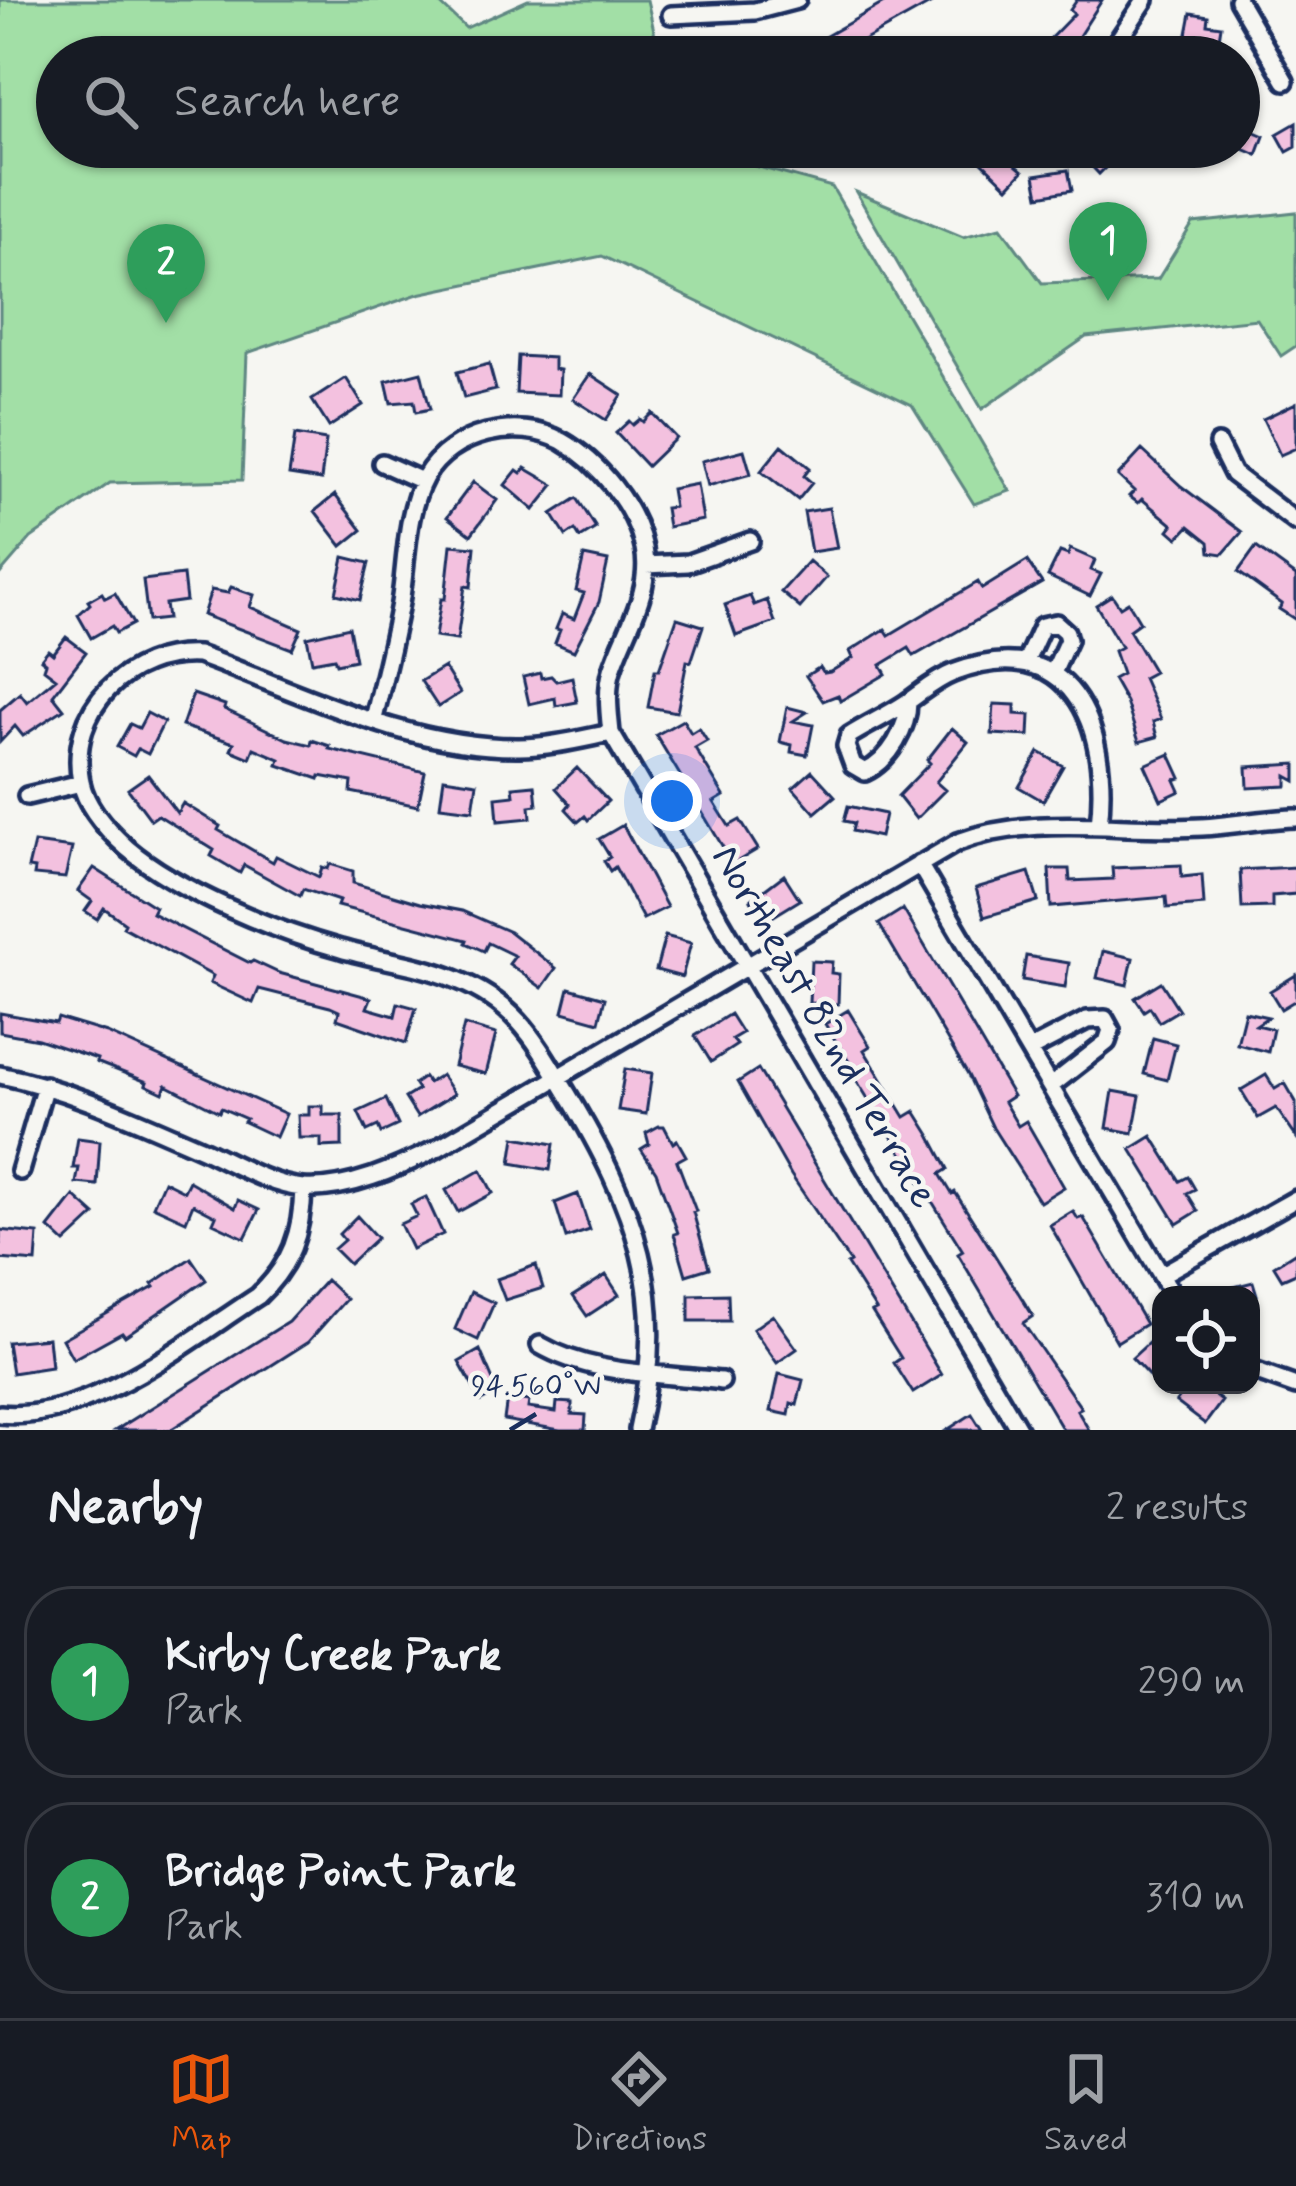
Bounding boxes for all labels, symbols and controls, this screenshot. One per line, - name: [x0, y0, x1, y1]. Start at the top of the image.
- search box: [36, 36, 1260, 168]
- icon: search: [78, 69, 144, 135]
- text: Search here: [174, 73, 401, 132]
- pin: 1: [1069, 202, 1147, 301]
- pin: 2: [127, 224, 205, 323]
- your location: [642, 771, 702, 831]
- street label: Northeast 82nd Terrace: [697, 835, 951, 1219]
- map controls: [1152, 1286, 1260, 1394]
- button: locate: [1152, 1286, 1260, 1394]
- text: 94.560°W: [471, 1367, 601, 1406]
- text: Nearby: [48, 1475, 203, 1541]
- text: 2 results: [1106, 1483, 1248, 1534]
- text: Kirby Creek Park: [165, 1627, 501, 1686]
- text: 1: [81, 1657, 99, 1708]
- text: 290 m: [1138, 1657, 1245, 1708]
- text: Park: [165, 1686, 243, 1737]
- text: Bridge Point Park: [165, 1843, 516, 1902]
- text: 2: [80, 1873, 100, 1924]
- text: 310 m: [1146, 1873, 1245, 1924]
- text: Park: [165, 1902, 243, 1953]
- tab: Map: [168, 2046, 234, 2162]
- tab: Directions: [571, 2046, 707, 2162]
- tab: Saved: [1044, 2046, 1128, 2162]

